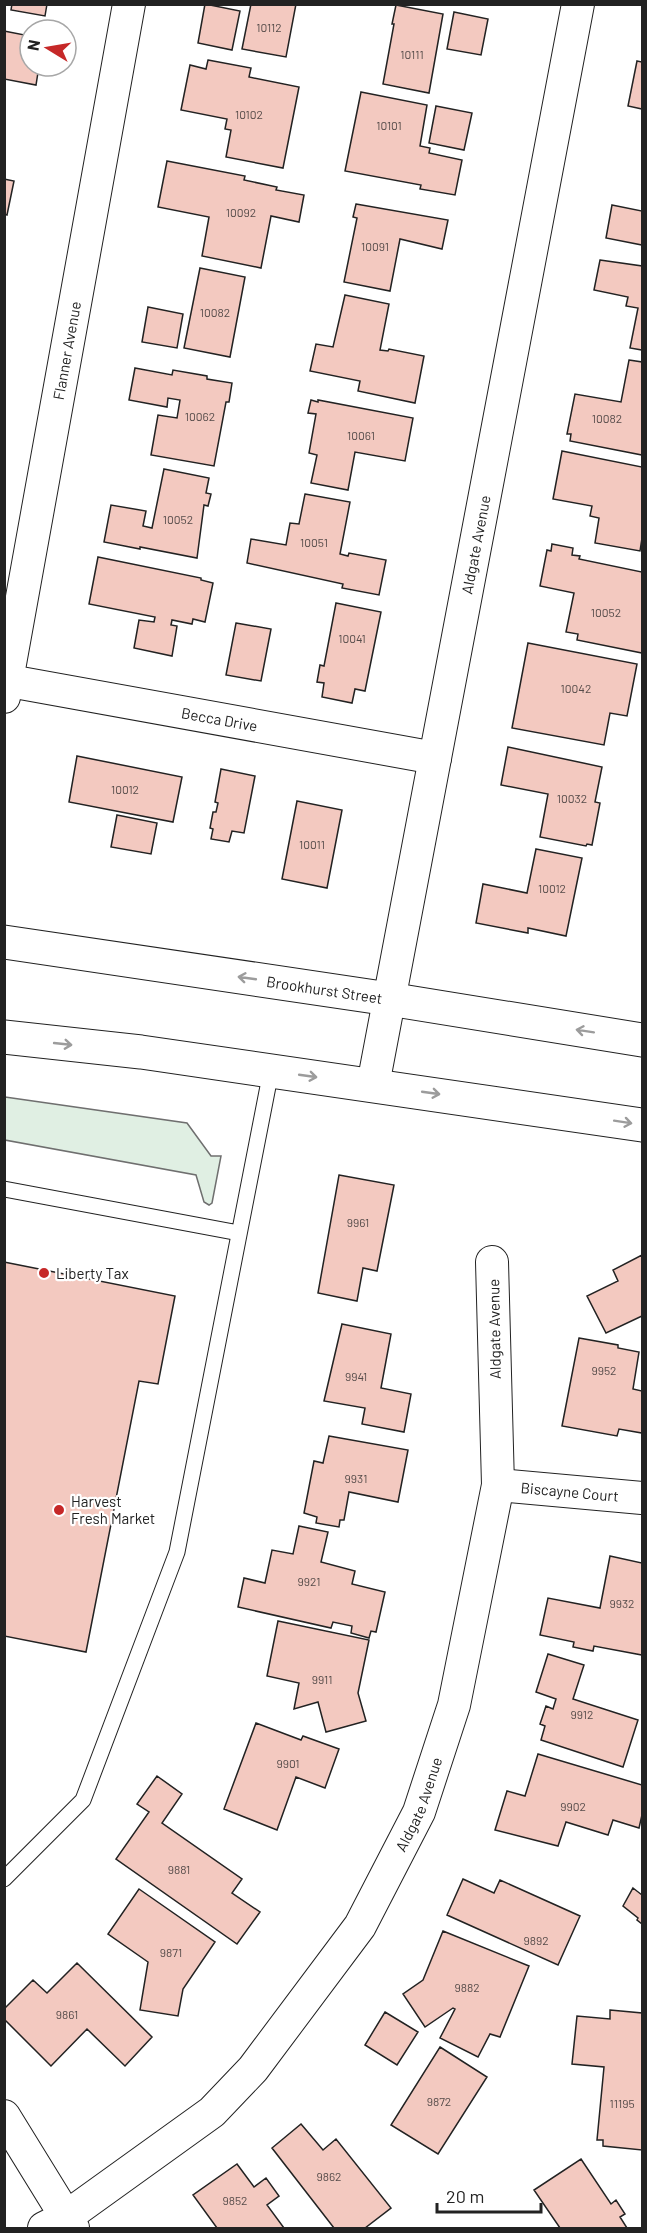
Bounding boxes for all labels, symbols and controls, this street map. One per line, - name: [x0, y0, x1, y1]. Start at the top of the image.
- north arrow: [18, 18, 78, 78]
- house number: 10112: [256, 20, 282, 34]
- text: N: [22, 38, 43, 52]
- house number: 10111: [400, 47, 424, 61]
- house number: 10102: [235, 107, 263, 121]
- house number: 10101: [376, 118, 402, 132]
- house number: 10092: [226, 205, 256, 219]
- house number: 10091: [361, 239, 389, 253]
- street label: Flanner Avenue: [49, 300, 84, 401]
- house number: 10082: [200, 305, 230, 319]
- house number: 10062: [185, 409, 215, 423]
- house number: 10082: [592, 411, 622, 425]
- house number: 10061: [347, 428, 375, 442]
- street label: Aldgate Avenue: [457, 494, 494, 596]
- house number: 10052: [163, 512, 193, 526]
- house number: 10051: [300, 535, 328, 549]
- house number: 10052: [591, 605, 621, 619]
- house number: 10041: [338, 631, 366, 645]
- house number: 10042: [561, 681, 591, 695]
- street label: Becca Drive: [180, 703, 259, 735]
- house number: 10012: [111, 782, 139, 796]
- house number: 10032: [557, 791, 587, 805]
- house number: 10011: [299, 837, 325, 851]
- house number: 10012: [538, 881, 566, 895]
- street label: Brookhurst Street: [265, 972, 384, 1007]
- one-way arrow: [237, 973, 257, 984]
- one-way arrow: [575, 1025, 595, 1036]
- one-way arrow: [52, 1038, 72, 1049]
- one-way arrow: [298, 1070, 318, 1081]
- one-way arrow: [420, 1088, 440, 1099]
- one-way arrow: [613, 1117, 633, 1128]
- house number: 9961: [347, 1215, 369, 1229]
- place label: Liberty Tax: [56, 1264, 129, 1282]
- marker: Liberty Tax: [37, 1266, 51, 1280]
- street label: Aldgate Avenue: [484, 1279, 504, 1379]
- house number: 9952: [591, 1363, 617, 1377]
- house number: 9941: [345, 1369, 367, 1383]
- house number: 9931: [345, 1471, 367, 1485]
- street label: Biscayne Court: [520, 1478, 619, 1505]
- place label: Harvest Fresh Market: [71, 1492, 155, 1527]
- marker: Harvest Fresh Market: [52, 1503, 66, 1517]
- house number: 9921: [298, 1574, 320, 1588]
- house number: 9932: [609, 1596, 635, 1610]
- house number: 9911: [312, 1672, 332, 1686]
- house number: 9912: [571, 1707, 593, 1721]
- street label: Aldgate Avenue: [391, 1755, 445, 1854]
- house number: 9901: [276, 1756, 300, 1770]
- house number: 9902: [560, 1799, 586, 1813]
- house number: 9881: [168, 1862, 190, 1876]
- house number: 9892: [523, 1933, 549, 1947]
- house number: 9871: [160, 1945, 182, 1959]
- house number: 9882: [454, 1980, 480, 1994]
- house number: 9861: [56, 2007, 78, 2021]
- house number: 9872: [427, 2094, 451, 2108]
- house number: 11195: [609, 2096, 635, 2110]
- house number: 9862: [316, 2169, 342, 2183]
- scale bar: [437, 2176, 540, 2214]
- text: 20 m: [446, 2185, 484, 2207]
- house number: 9852: [222, 2193, 248, 2207]

